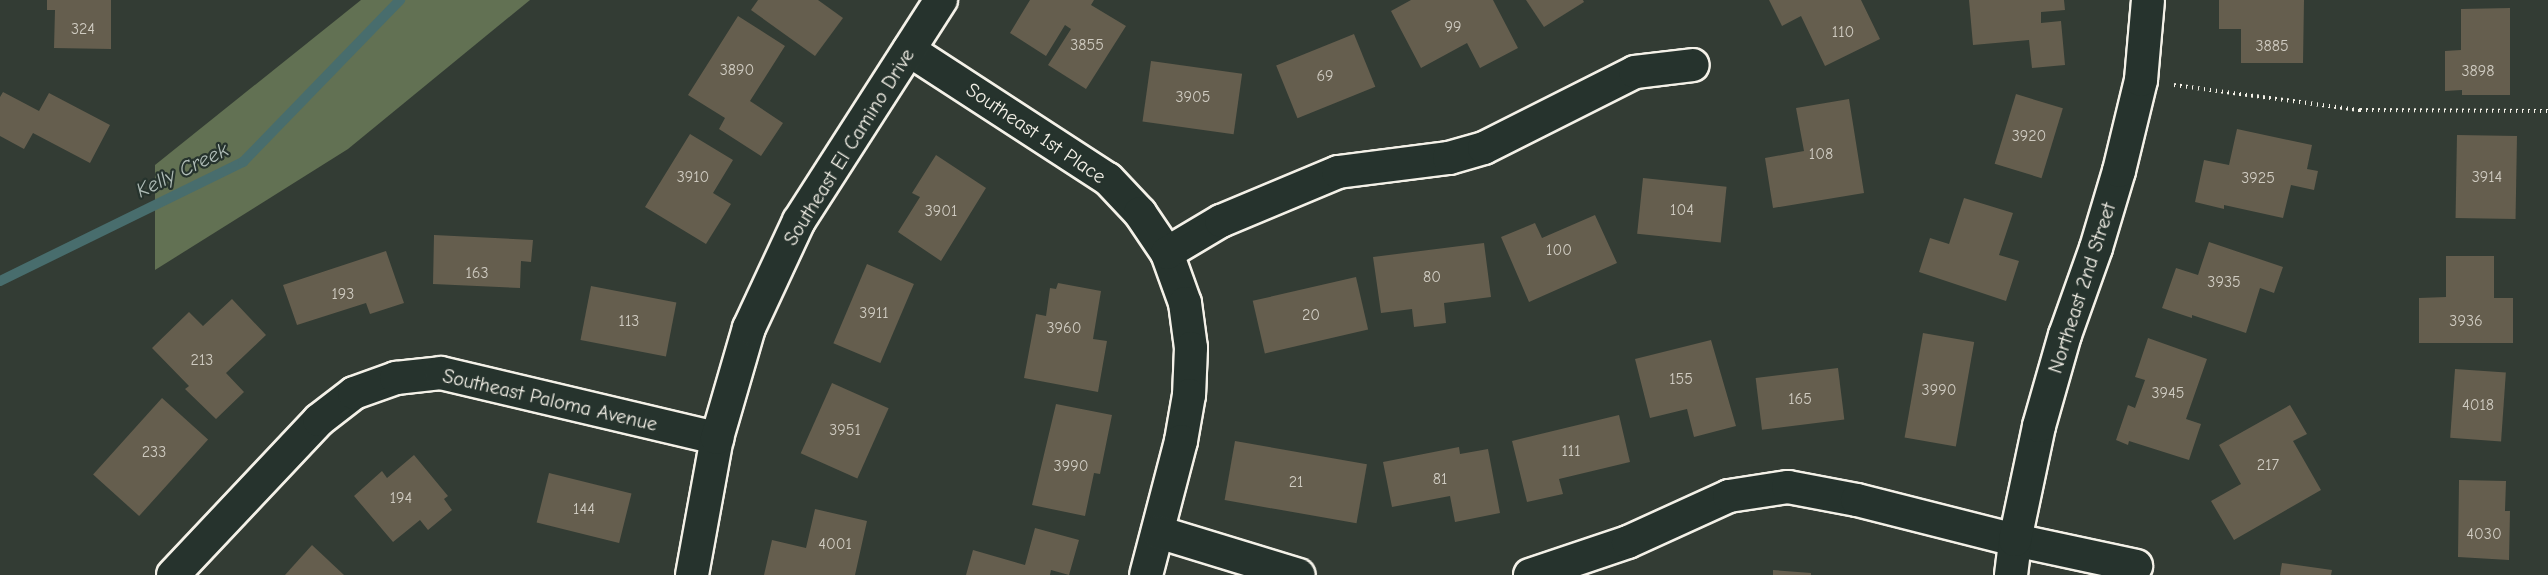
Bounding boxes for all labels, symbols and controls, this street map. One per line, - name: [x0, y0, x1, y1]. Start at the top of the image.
- house number: 99: [1445, 17, 1461, 37]
- house number: 324: [71, 19, 95, 39]
- house number: 110: [1832, 22, 1854, 42]
- house number: 3855: [1070, 35, 1104, 55]
- house number: 3885: [2255, 36, 2289, 56]
- street label: Southeast El Camino Drive: [779, 44, 919, 250]
- house number: 3890: [720, 60, 754, 80]
- house number: 3898: [2461, 61, 2495, 81]
- house number: 69: [1316, 66, 1334, 86]
- street label: Southeast 1st Place: [961, 77, 1111, 189]
- house number: 3905: [1175, 87, 1211, 107]
- house number: 3920: [2012, 126, 2046, 146]
- water label: Kelly Creek: [132, 137, 232, 203]
- house number: 108: [1809, 144, 1833, 164]
- house number: 3910: [677, 167, 709, 187]
- house number: 3914: [2472, 167, 2502, 187]
- house number: 3925: [2241, 168, 2275, 188]
- house number: 104: [1670, 200, 1694, 220]
- street label: Northeast 2nd Street: [2043, 200, 2121, 376]
- house number: 3901: [925, 201, 957, 221]
- house number: 100: [1546, 240, 1572, 260]
- house number: 163: [465, 263, 489, 283]
- house number: 80: [1423, 267, 1441, 287]
- house number: 3935: [2207, 272, 2241, 292]
- house number: 193: [332, 284, 354, 304]
- house number: 3911: [859, 303, 889, 323]
- house number: 20: [1302, 305, 1320, 325]
- house number: 113: [619, 311, 639, 331]
- house number: 3936: [2449, 311, 2483, 331]
- house number: 3960: [1046, 318, 1082, 338]
- house number: 213: [191, 350, 213, 370]
- street label: Southeast Paloma Avenue: [440, 364, 660, 436]
- house number: 155: [1669, 369, 1693, 389]
- house number: 3990: [1922, 380, 1956, 400]
- house number: 3945: [2151, 383, 2185, 403]
- house number: 165: [1788, 389, 1812, 409]
- house number: 4018: [2462, 395, 2494, 415]
- house number: 3951: [829, 420, 861, 440]
- house number: 111: [1561, 441, 1581, 461]
- house number: 233: [142, 442, 166, 462]
- house number: 217: [2257, 455, 2279, 475]
- house number: 3990: [1054, 456, 1088, 476]
- house number: 81: [1433, 469, 1447, 489]
- house number: 21: [1289, 472, 1303, 492]
- house number: 194: [390, 488, 412, 508]
- house number: 144: [573, 499, 595, 519]
- house number: 4030: [2466, 524, 2502, 544]
- house number: 4001: [818, 534, 852, 554]

